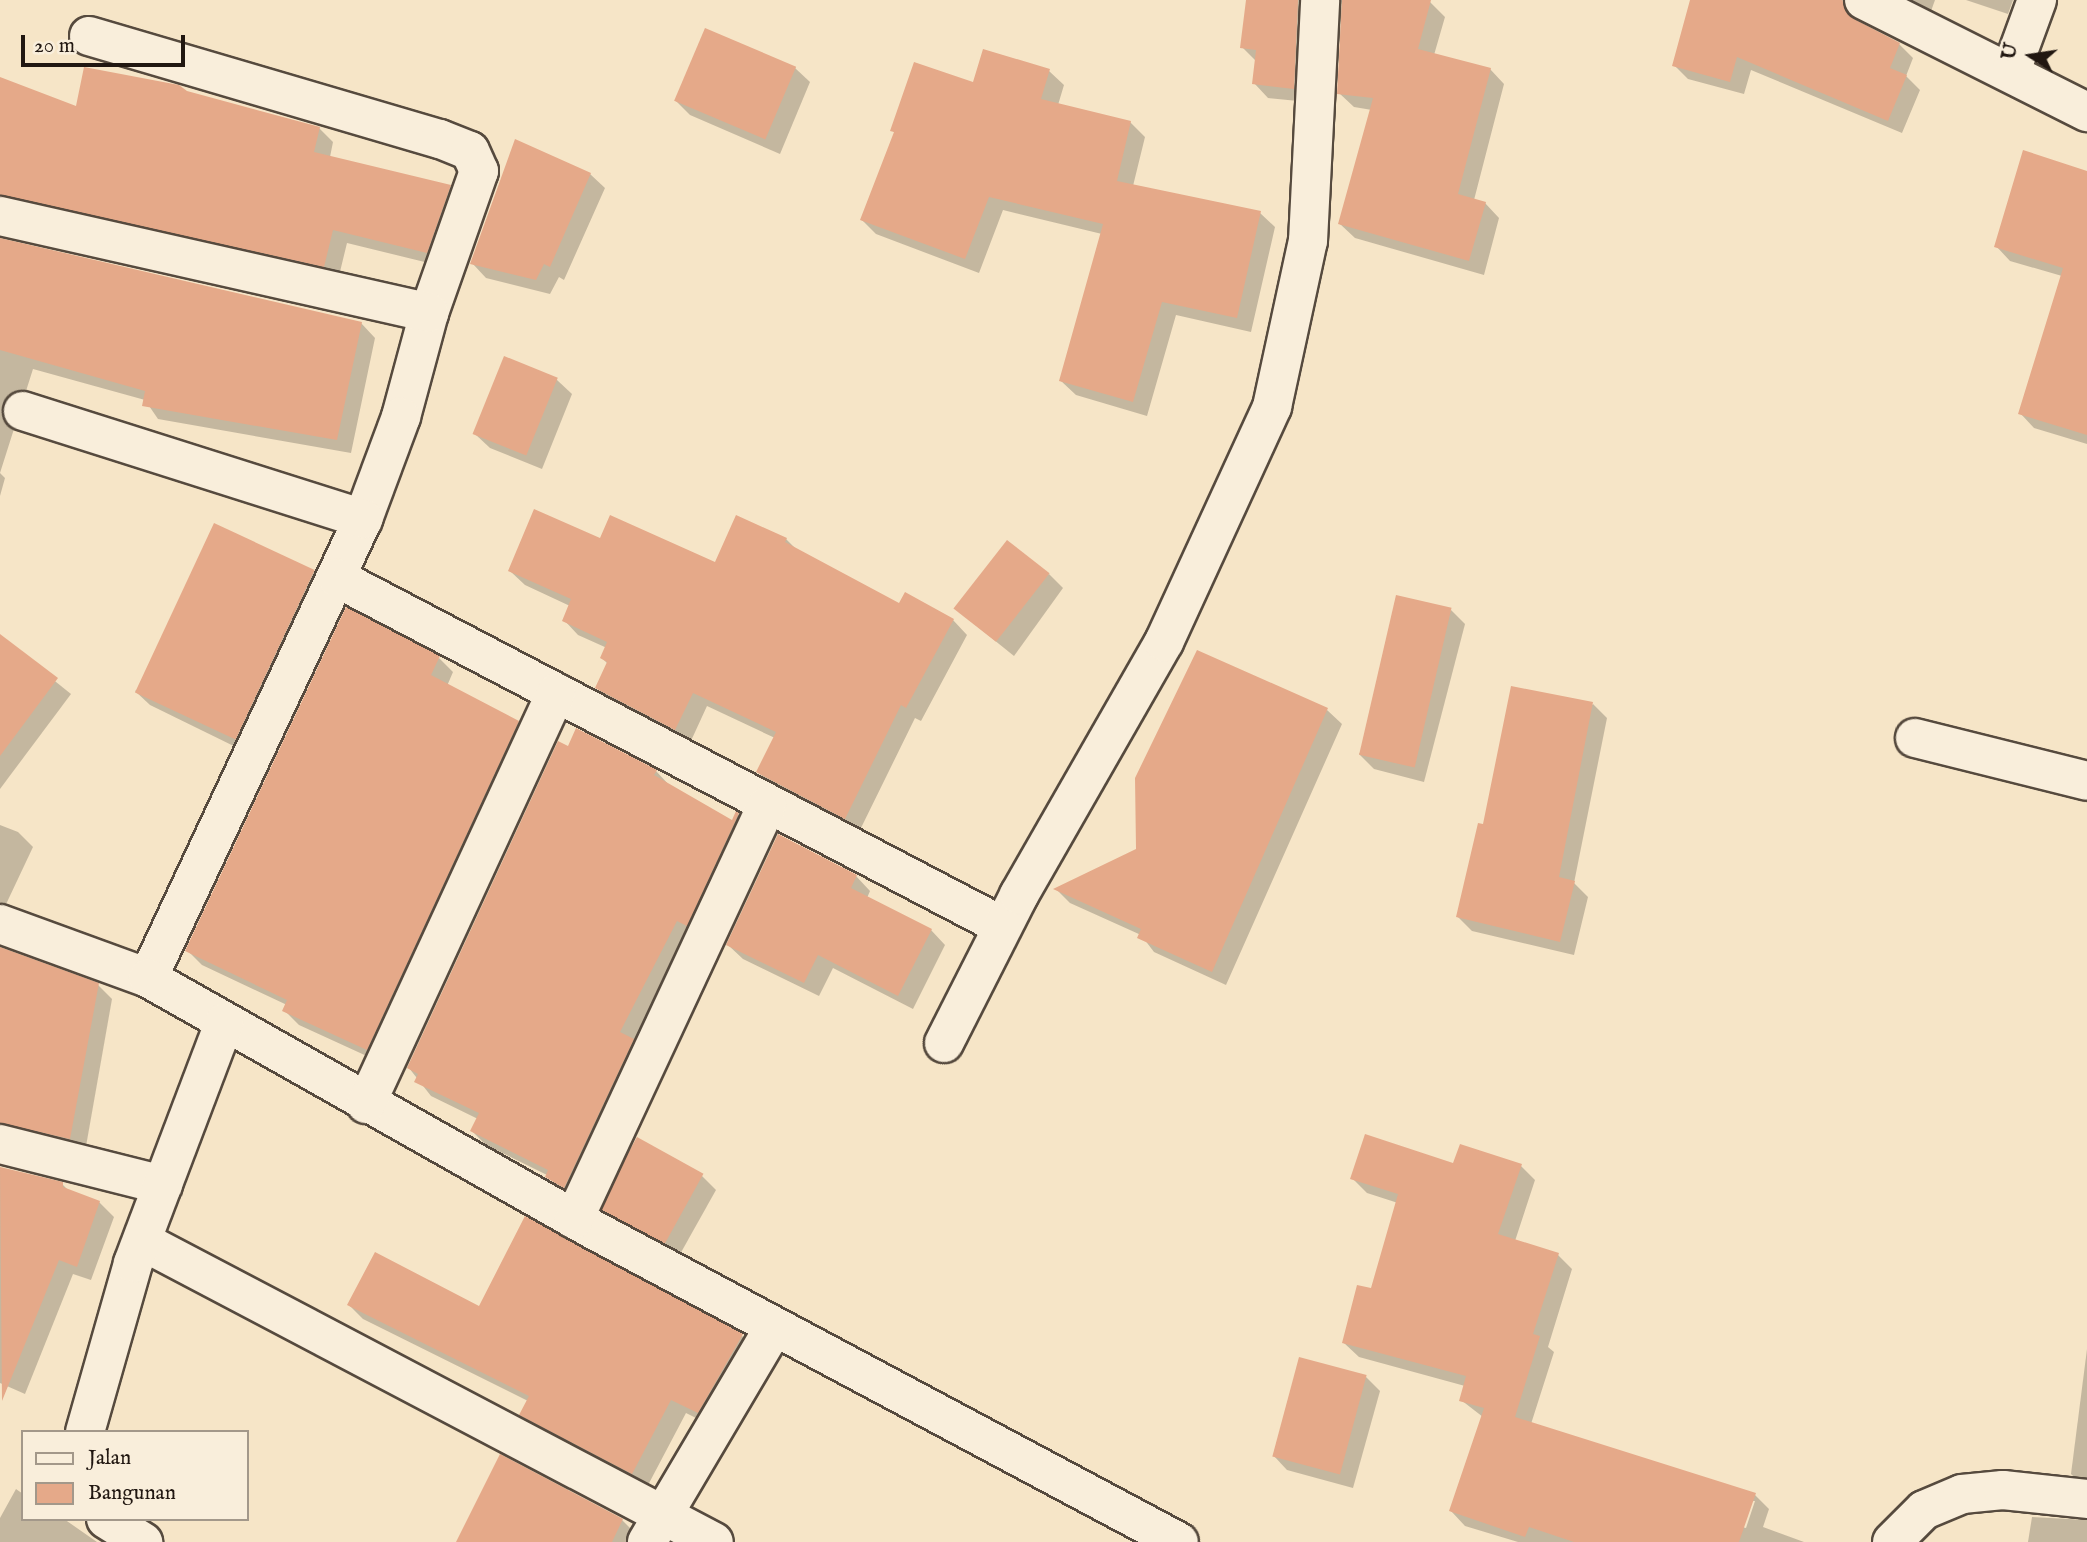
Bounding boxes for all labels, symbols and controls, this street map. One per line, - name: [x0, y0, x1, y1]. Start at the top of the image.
- scale bar: [24, 21, 189, 65]
- north arrow: [1996, 21, 2066, 91]
- text: 20 m: [34, 33, 75, 60]
- text: U: [1997, 41, 2024, 62]
- legend: [21, 1430, 248, 1521]
- text: Jalan: [88, 1445, 131, 1472]
- text: Bangunan: [88, 1480, 176, 1507]

